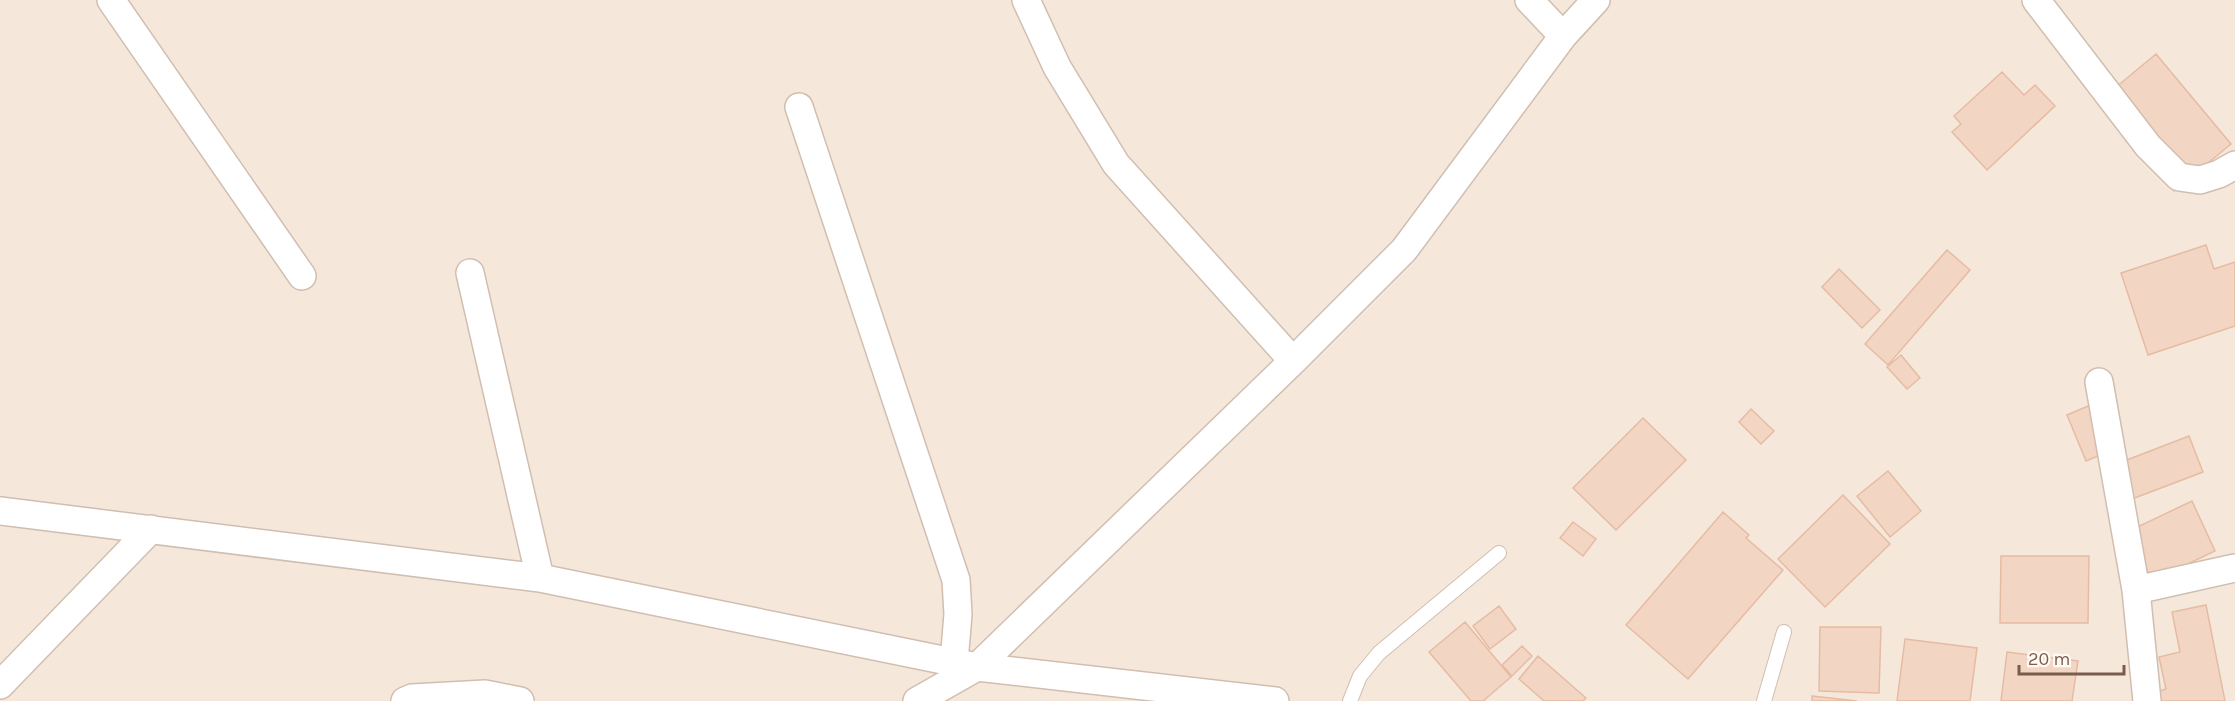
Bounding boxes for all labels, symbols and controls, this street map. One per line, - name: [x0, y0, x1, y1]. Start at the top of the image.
- scale bar: [2019, 638, 2124, 676]
- text: 20 m: [2028, 648, 2070, 670]

